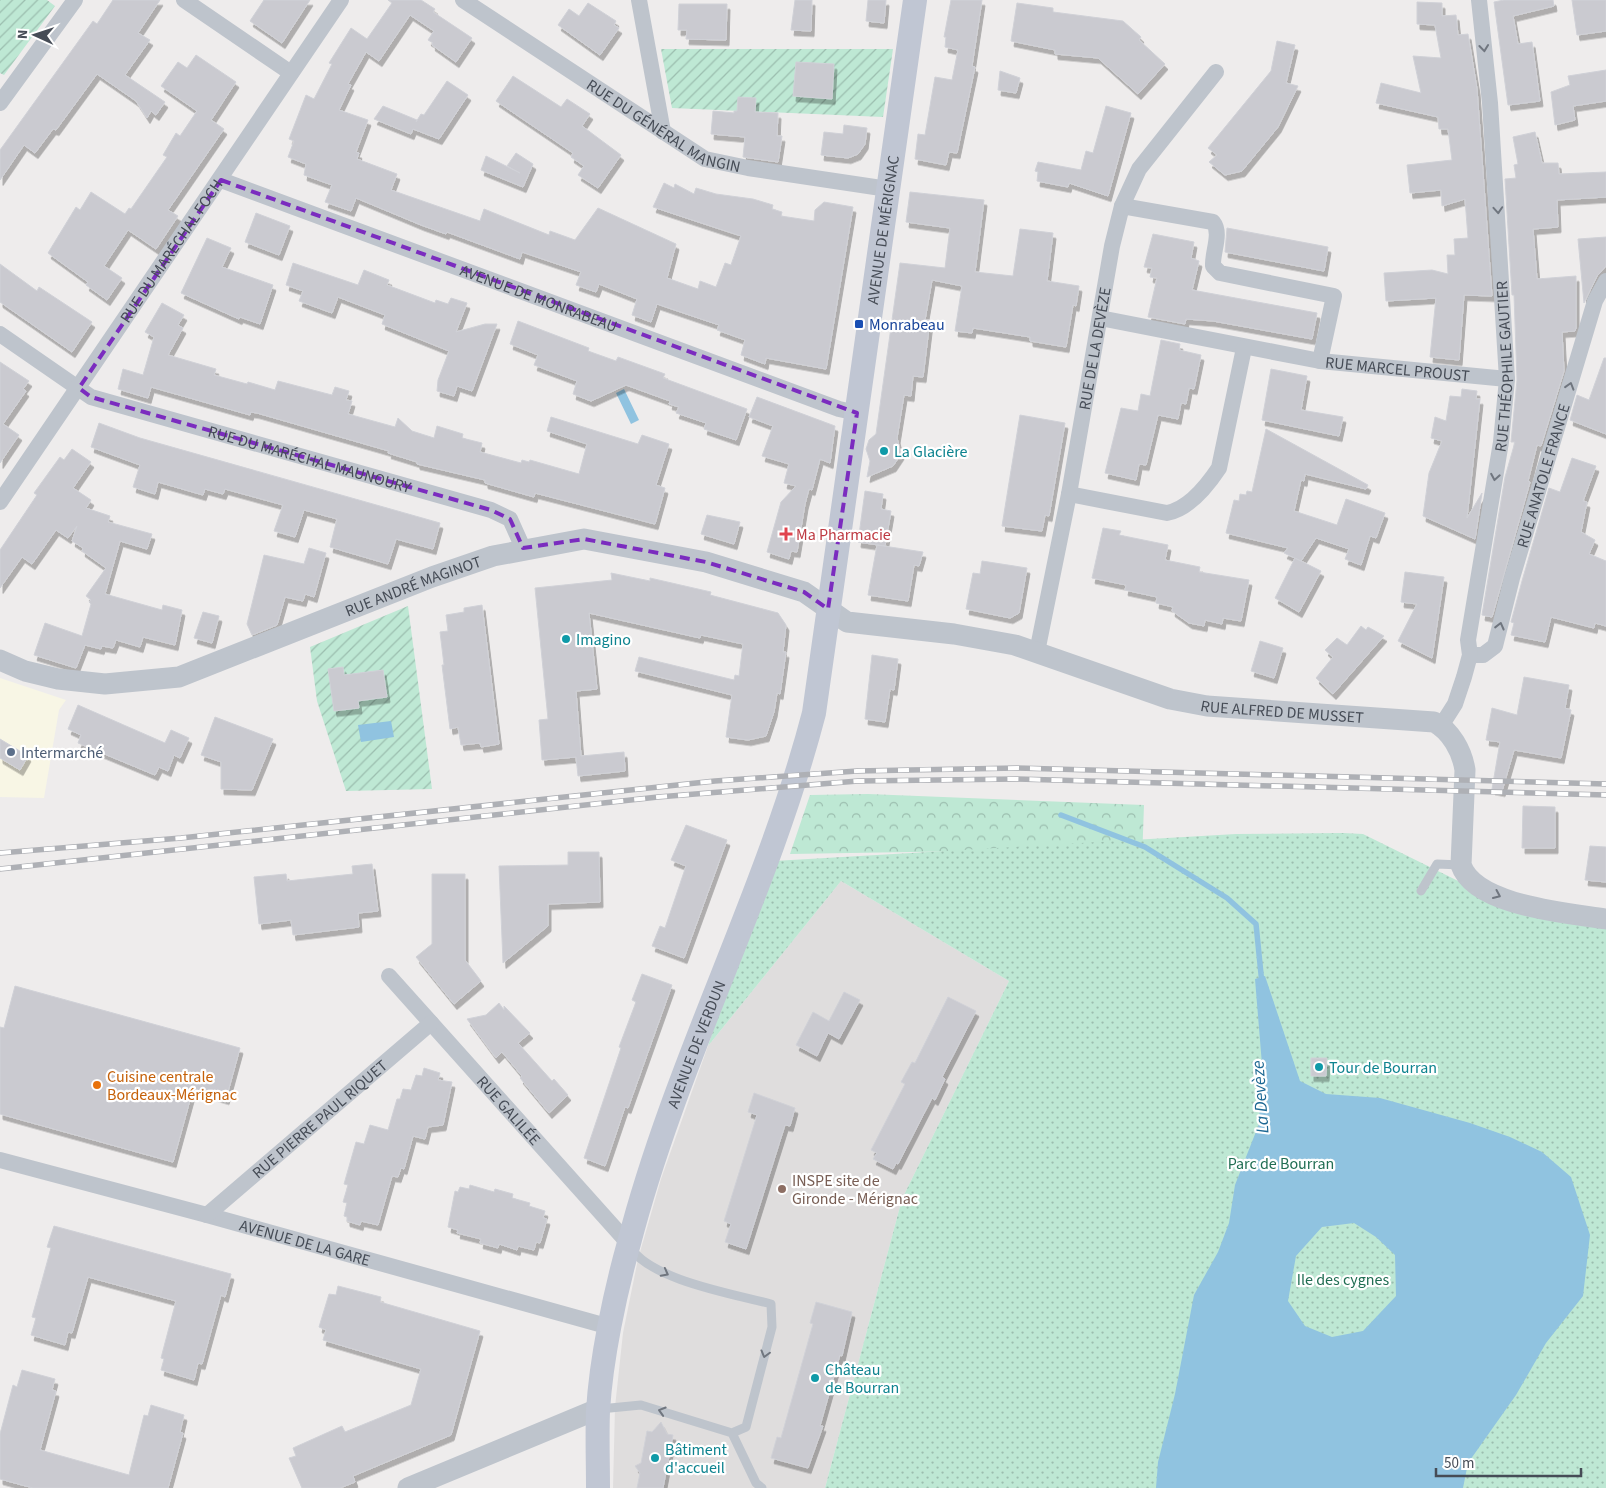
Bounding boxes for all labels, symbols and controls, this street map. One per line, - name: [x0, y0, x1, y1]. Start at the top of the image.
- north arrow: [10, 10, 60, 60]
- text: N: [13, 29, 33, 40]
- one-way arrow: [1478, 45, 1489, 53]
- street label: RUE DU GÉNÉRAL MANGIN: [582, 74, 742, 178]
- street label: AVENUE DE MÉRIGNAC: [862, 154, 905, 306]
- street label: RUE DU MARÉCHAL FOCH: [115, 175, 228, 327]
- one-way arrow: [1492, 207, 1503, 215]
- street label: AVENUE DE MONRABEAU: [457, 260, 620, 338]
- street label: RUE THÉOPHILE GAUTIER: [1490, 280, 1519, 454]
- street label: RUE DE LA DEVÈZE: [1074, 285, 1117, 412]
- place label: Monrabeau: [869, 314, 945, 336]
- marker: Monrabeau: [853, 318, 865, 330]
- street label: RUE MARCEL PROUST: [1324, 352, 1471, 387]
- one-way arrow: [1564, 383, 1574, 391]
- street label: RUE ANATOLE FRANCE: [1512, 401, 1576, 551]
- street label: RUE DU MARÉCHAL MAUNOURY: [205, 421, 414, 499]
- place label: La Glacière: [894, 441, 968, 463]
- marker: La Glacière: [878, 445, 890, 457]
- one-way arrow: [1490, 472, 1500, 481]
- place label: Ma Pharmacie: [796, 524, 891, 546]
- marker: Ma Pharmacie: [780, 528, 792, 540]
- street label: RUE ANDRÉ MAGINOT: [342, 551, 485, 622]
- one-way arrow: [1494, 622, 1505, 631]
- place label: Imagino: [576, 629, 631, 651]
- marker: Imagino: [560, 633, 572, 645]
- street label: RUE ALFRED DE MUSSET: [1199, 695, 1365, 729]
- place label: Intermarché: [21, 742, 103, 764]
- marker: Intermarché: [5, 746, 17, 758]
- one-way arrow: [1492, 888, 1501, 899]
- street label: AVENUE DE VERDUN: [662, 977, 731, 1111]
- street label: RUE PIERRE PAUL RIQUET: [248, 1055, 393, 1184]
- place label: Tour de Bourran: [1329, 1057, 1437, 1079]
- water label: La Devèze: [1245, 1059, 1276, 1134]
- marker: Tour de Bourran: [1313, 1061, 1325, 1073]
- place label: Cuisine centrale Bordeaux-Mérignac: [107, 1066, 237, 1106]
- street label: RUE GALILÉE: [471, 1071, 545, 1150]
- marker: Cuisine centrale Bordeaux-Mérignac: [91, 1079, 103, 1091]
- park label: Parc de Bourran: [1228, 1153, 1334, 1175]
- place label: INSPE site de Gironde - Mérignac: [792, 1170, 918, 1210]
- marker: INSPE site de Gironde - Mérignac: [776, 1183, 788, 1195]
- street label: AVENUE DE LA GARE: [237, 1215, 373, 1272]
- one-way arrow: [660, 1267, 669, 1277]
- park label: Ile des cygnes: [1297, 1269, 1390, 1291]
- one-way arrow: [760, 1350, 771, 1359]
- place label: Château de Bourran: [825, 1359, 899, 1399]
- marker: Château de Bourran: [809, 1372, 821, 1384]
- one-way arrow: [659, 1407, 667, 1417]
- place label: Bâtiment d'accueil: [665, 1439, 728, 1479]
- scale bar: [1436, 1446, 1581, 1478]
- marker: Bâtiment d'accueil: [649, 1452, 661, 1464]
- text: 50 m: [1444, 1453, 1474, 1474]

